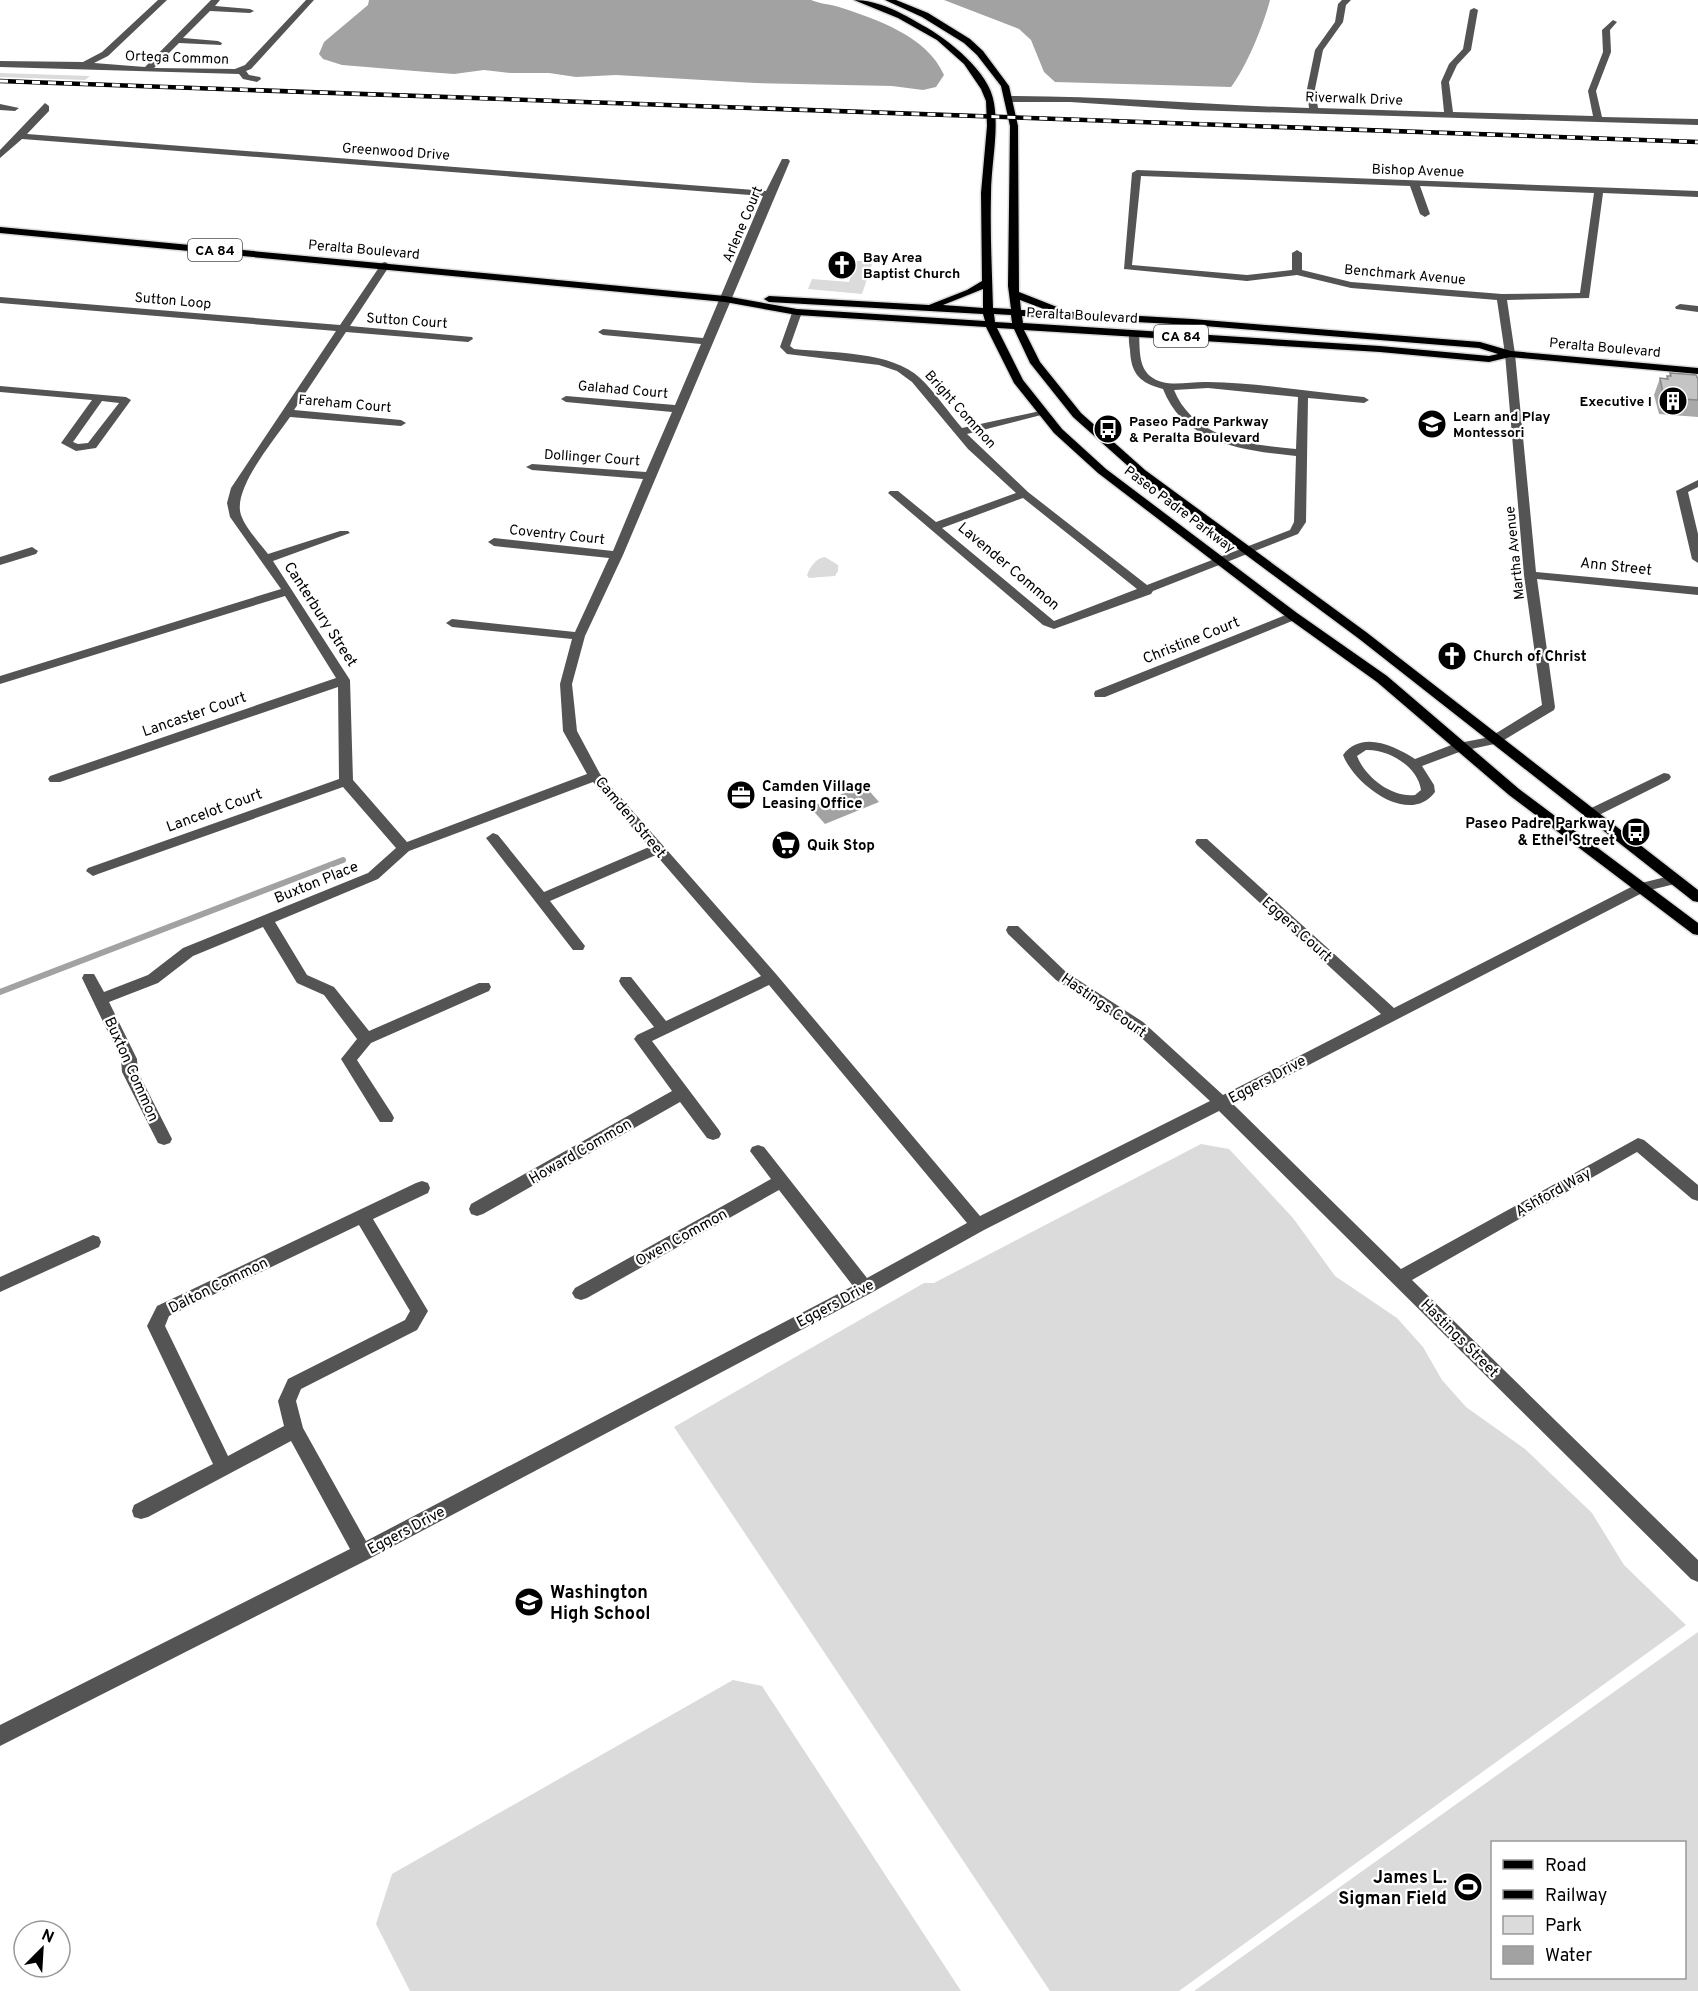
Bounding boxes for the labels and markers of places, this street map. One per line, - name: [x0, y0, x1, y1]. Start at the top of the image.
- church icon: Bay Area Baptist Church: [826, 249, 858, 281]
- place label: Bay Area Baptist Church: [863, 250, 960, 283]
- building icon: Executive I: [1657, 385, 1689, 417]
- place label: Executive I: [1579, 394, 1652, 411]
- school or university icon: Learn and Play Montessori: [1416, 408, 1448, 440]
- place label: Learn and Play Montessori: [1453, 409, 1550, 442]
- bus stop icon: Paseo Padre Parkway & Peralta Boulevard: [1092, 413, 1124, 445]
- place label: Paseo Padre Parkway & Peralta Boulevard: [1129, 414, 1269, 447]
- church icon: Church of Christ: [1436, 640, 1468, 672]
- place label: Church of Christ: [1473, 648, 1587, 667]
- place label: Camden Village Leasing Office: [762, 778, 871, 814]
- office icon: Camden Village Leasing Office: [725, 779, 757, 811]
- place label: Paseo Padre Parkway & Ethel Street: [1465, 815, 1615, 851]
- bus stop icon: Paseo Padre Parkway & Ethel Street: [1620, 816, 1652, 848]
- supermarket icon: Quik Stop: [770, 829, 802, 861]
- place label: Quik Stop: [807, 837, 875, 856]
- place label: Washington High School: [550, 1582, 651, 1626]
- school or university icon: Washington High School: [513, 1586, 545, 1618]
- place label: James L. Sigman Field: [1338, 1867, 1447, 1911]
- sports icon: James L. Sigman Field: [1452, 1871, 1484, 1903]

